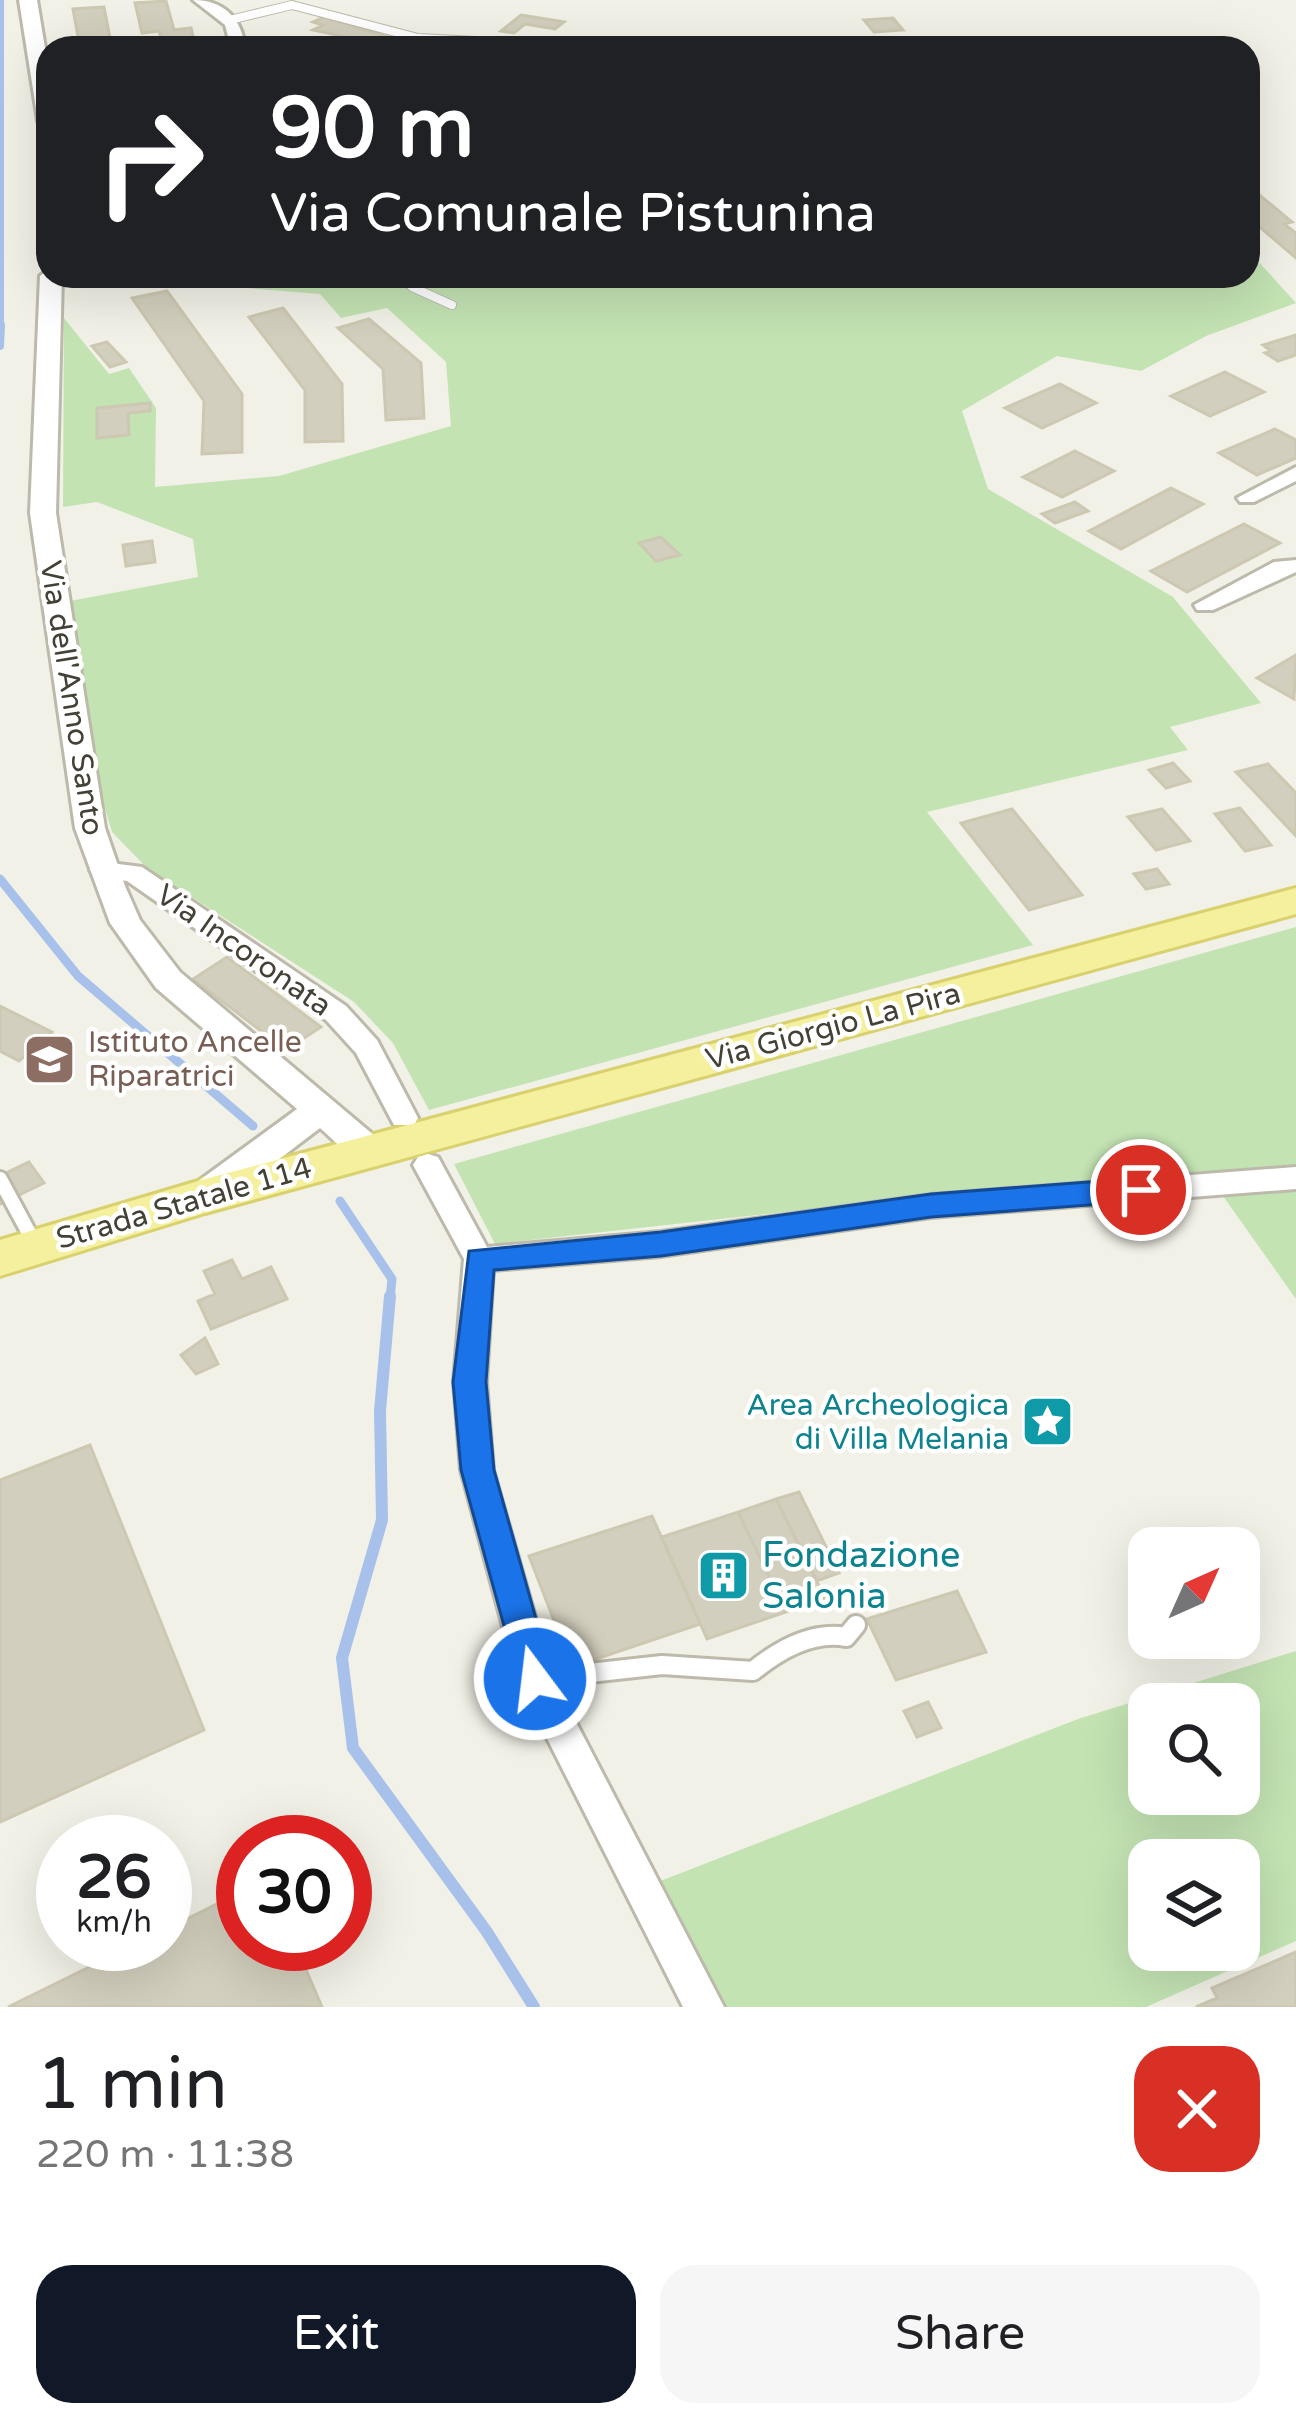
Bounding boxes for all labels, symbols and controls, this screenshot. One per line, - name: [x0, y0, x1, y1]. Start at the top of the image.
- text: 90 m: [270, 79, 474, 180]
- icon: right: [72, 84, 228, 240]
- text: Via Comunale Pistunina: [270, 181, 876, 246]
- street label: Via dell'Anno Santo: [32, 558, 111, 838]
- street label: Via Incoronata: [149, 876, 339, 1025]
- street label: Via Giorgio La Pira: [702, 975, 965, 1078]
- place label: Istituto Ancelle Riparatrici: [88, 1024, 302, 1095]
- school or university icon: Istituto Ancelle Riparatrici: [21, 1031, 77, 1087]
- pin: [1090, 1139, 1192, 1241]
- street label: Strada Statale 114: [52, 1149, 316, 1258]
- icon: arrive: [1108, 1157, 1174, 1223]
- place label: Area Archeologica di Villa Melania: [746, 1387, 1009, 1458]
- place icon: Area Archeologica di Villa Melania: [1020, 1394, 1076, 1450]
- north arrow: [1128, 1527, 1260, 1659]
- map controls: [1128, 1527, 1260, 1971]
- place label: Fondazione Salonia: [762, 1534, 960, 1618]
- building icon: Fondazione Salonia: [695, 1547, 751, 1603]
- position arrow: [472, 1616, 598, 1742]
- button: search: [1128, 1683, 1260, 1815]
- speed limit sign: 30: [216, 1815, 372, 1971]
- button: layers: [1128, 1839, 1260, 1971]
- text: 26: [76, 1842, 152, 1914]
- text: km/h: [76, 1904, 152, 1941]
- text: 1 min: [36, 2042, 228, 2129]
- button: close: [1134, 2046, 1260, 2172]
- text: 220 m · 11:38: [36, 2131, 294, 2178]
- button: Exit: [36, 2265, 636, 2403]
- button: Share: [660, 2265, 1260, 2403]

